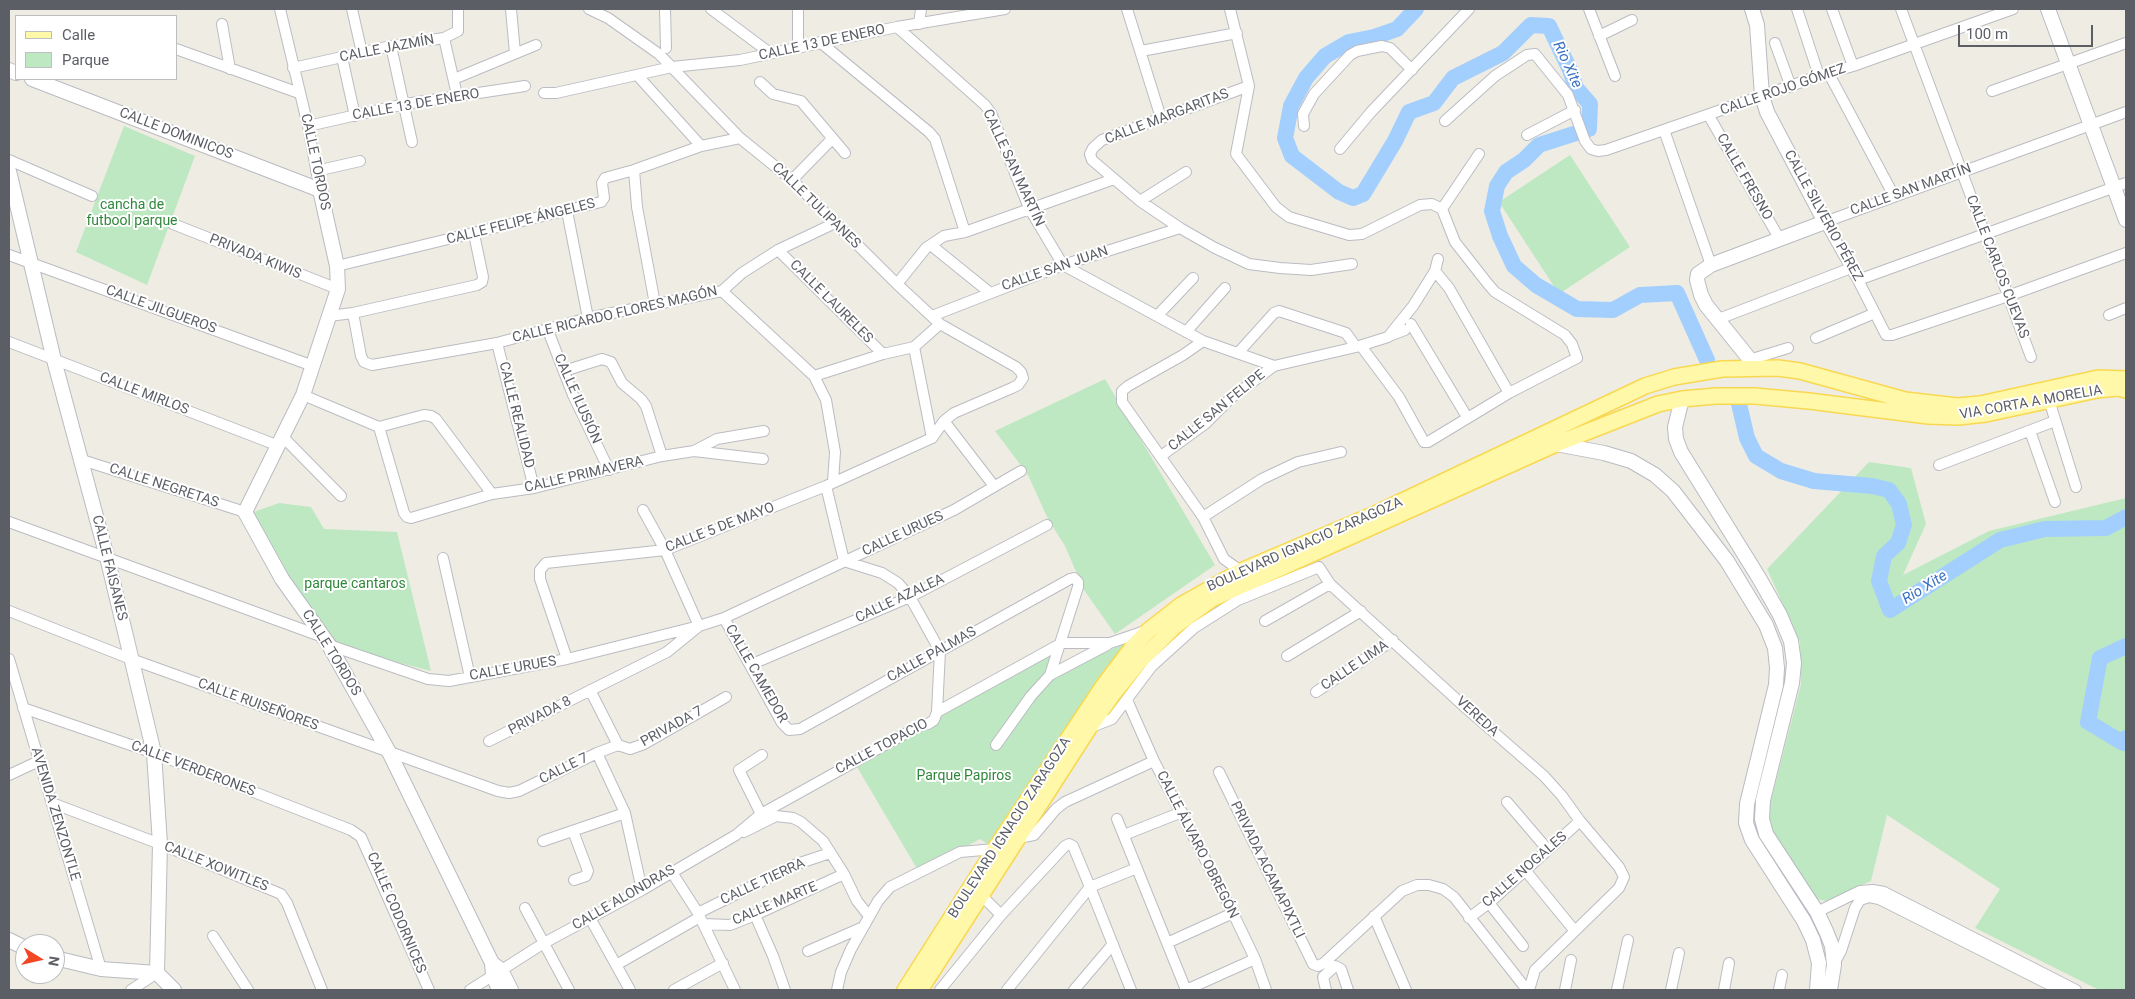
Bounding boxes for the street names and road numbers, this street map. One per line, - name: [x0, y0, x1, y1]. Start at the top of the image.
- street label: CALLE 13 DE ENERO: [757, 21, 887, 65]
- street label: CALLE JAZMÍN: [338, 32, 436, 66]
- street label: CALLE ROJO GÓMEZ: [1718, 61, 1848, 119]
- street label: CALLE 13 DE ENERO: [351, 86, 481, 124]
- street label: CALLE MARGARITAS: [1103, 86, 1231, 148]
- street label: CALLE DOMINICOS: [117, 105, 235, 163]
- street label: CALLE SAN MARTÍN: [978, 107, 1048, 229]
- street label: CALLE TORDOS: [297, 112, 333, 212]
- street label: CALLE FRESNO: [1712, 131, 1776, 223]
- street label: CALLE SILVERIO PÉREZ: [1780, 147, 1866, 285]
- street label: CALLE TULIPANES: [768, 159, 864, 253]
- street label: CALLE SAN MARTÍN: [1848, 160, 1974, 220]
- street label: CALLE CARLOS CUEVAS: [1962, 193, 2032, 341]
- street label: CALLE FELIPE ÁNGELES: [445, 195, 597, 249]
- street label: PRIVADA KIWIS: [207, 231, 303, 283]
- street label: CALLE SAN JUAN: [1000, 243, 1110, 295]
- street label: CALLE LAURELES: [786, 257, 876, 347]
- street label: CALLE JILGUEROS: [103, 282, 219, 338]
- street label: CALLE RICARDO FLORES MAGÓN: [511, 283, 719, 347]
- street label: CALLE ILUSIÓN: [550, 351, 604, 447]
- street label: CALLE REALIDAD: [495, 360, 537, 470]
- street label: CALLE SAN FELIPE: [1165, 367, 1269, 455]
- street label: CALLE MIRLOS: [97, 369, 191, 419]
- street label: VIA CORTA A MORELIA: [1958, 382, 2104, 424]
- street label: CALLE PRIMAVERA: [523, 453, 645, 497]
- street label: CALLE NEGRETAS: [107, 460, 221, 512]
- street label: BOULEVARD IGNACIO ZARAGOZA: [1205, 494, 1405, 596]
- street label: CALLE 5 DE MAYO: [663, 499, 777, 557]
- street label: CALLE URUES: [860, 508, 946, 560]
- street label: CALLE FAISANES: [88, 514, 130, 622]
- street label: CALLE AZALEA: [853, 571, 947, 627]
- street label: CALLE TORDOS: [298, 607, 364, 699]
- street label: CALLE CAMEDOR: [721, 622, 791, 726]
- street label: CALLE PALMAS: [885, 624, 979, 686]
- street label: CALLE LIMA: [1318, 637, 1392, 695]
- street label: CALLE URUES: [468, 653, 558, 685]
- street label: CALLE RUISEÑORES: [195, 675, 321, 735]
- street label: PRIVADA 8: [506, 693, 574, 739]
- street label: VEREDA: [1452, 693, 1502, 741]
- street label: PRIVADA 7: [638, 703, 706, 751]
- street label: CALLE TOPACIO: [833, 716, 931, 778]
- street label: BOULEVARD IGNACIO ZARAGOZA: [945, 734, 1075, 922]
- street label: CALLE VERDERONES: [128, 738, 258, 800]
- street label: AVENIDA ZENZONTLE: [27, 745, 83, 883]
- street label: CALLE 7: [537, 750, 591, 788]
- street label: CALLE ÁLVARO OBREGÓN: [1152, 768, 1242, 922]
- street label: PRIVADA ACAMAPIXTLI: [1226, 799, 1308, 941]
- street label: CALLE NOGALES: [1479, 829, 1571, 911]
- street label: CALLE XOWITLES: [161, 838, 271, 896]
- street label: CALLE CODORNICES: [363, 850, 429, 976]
- street label: CALLE TIERRA: [718, 855, 808, 909]
- street label: CALLE ALONDRAS: [570, 862, 678, 934]
- street label: CALLE MARTE: [730, 879, 820, 929]

